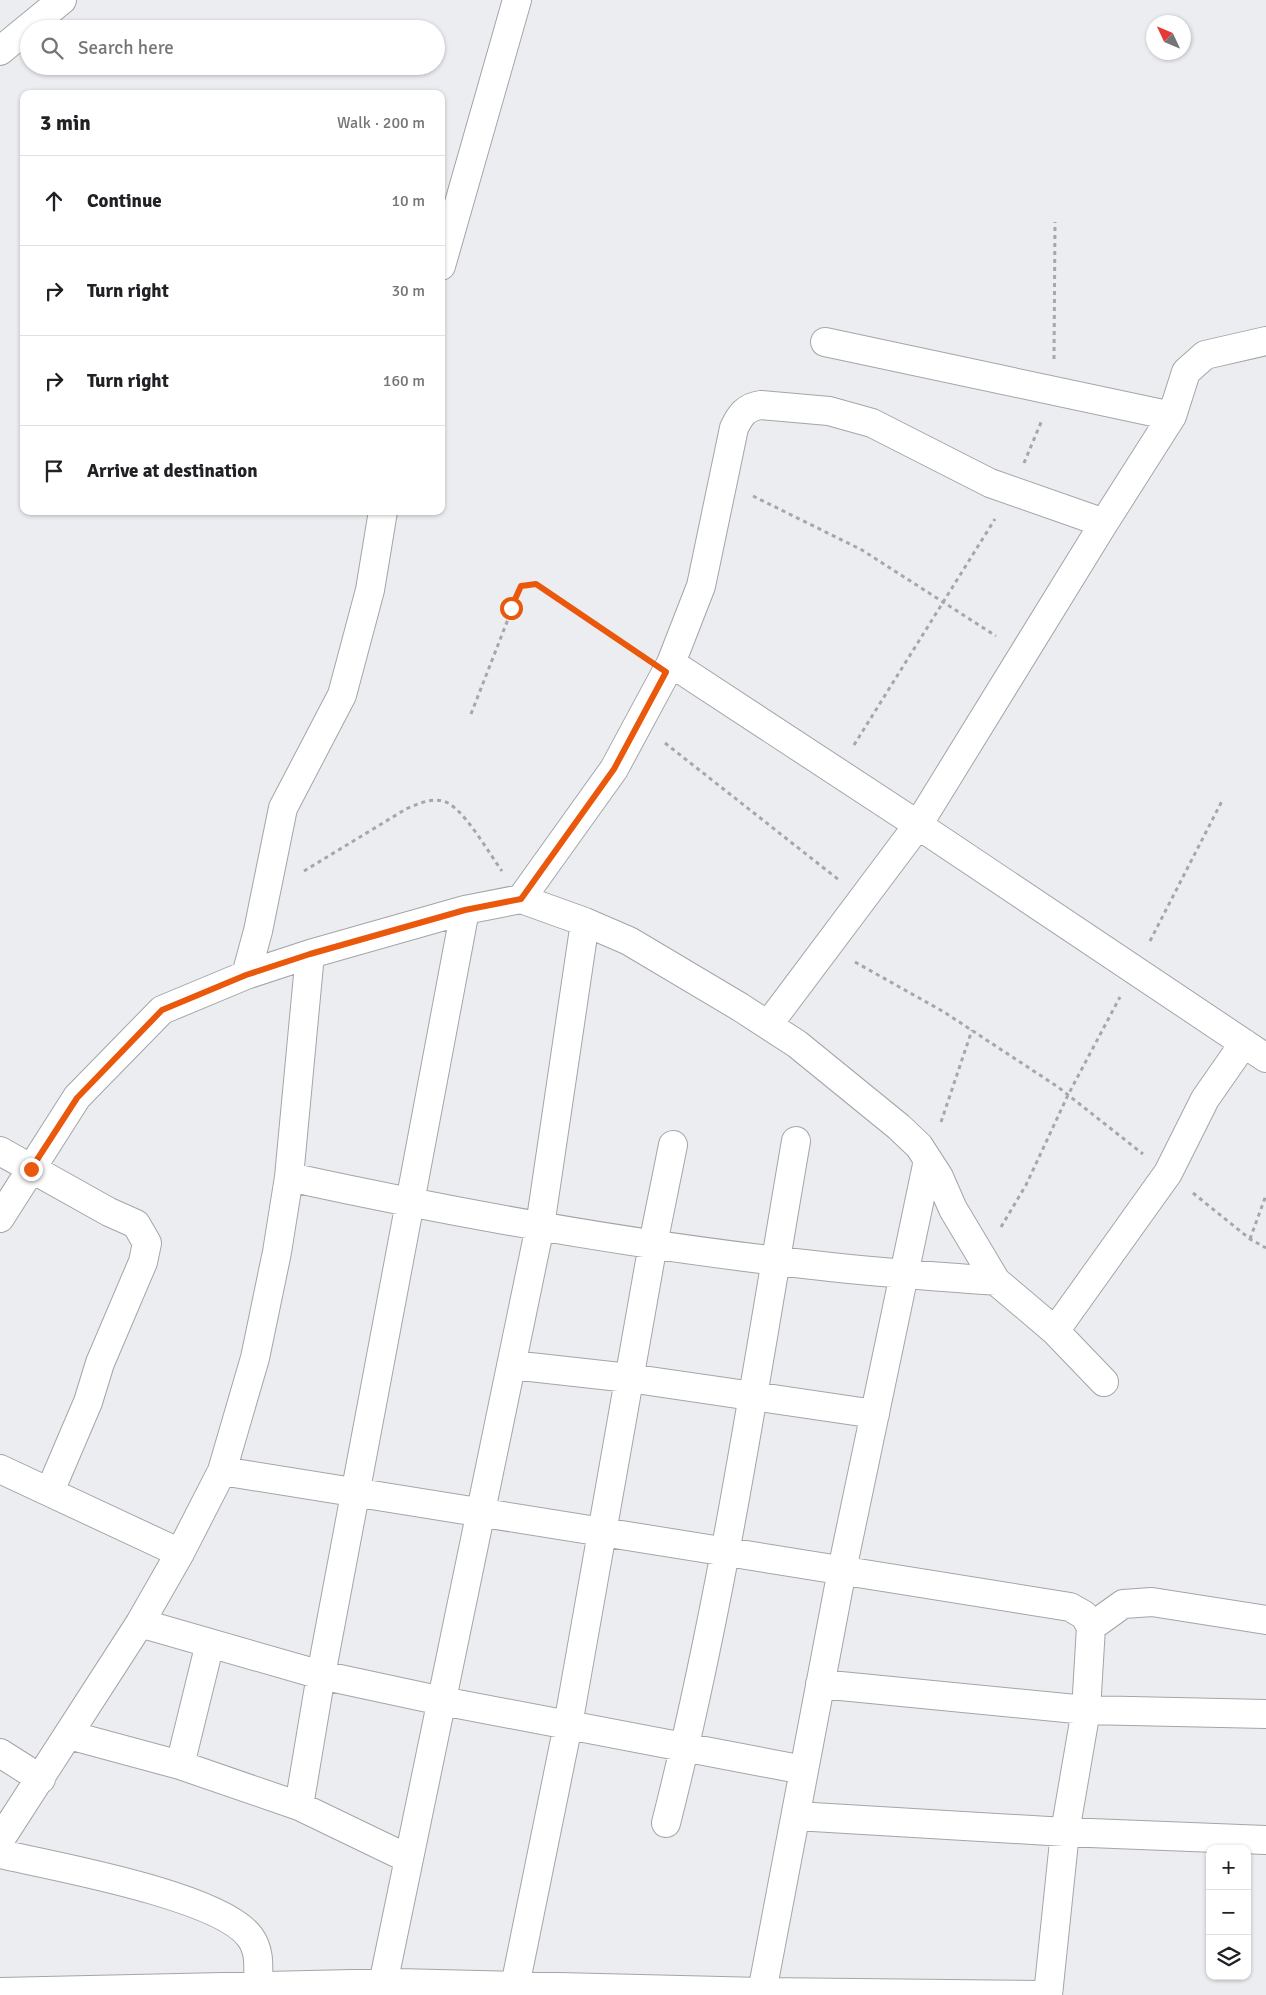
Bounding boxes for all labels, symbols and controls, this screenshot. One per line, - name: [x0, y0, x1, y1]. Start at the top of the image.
- north arrow: [1146, 15, 1191, 60]
- search box: [20, 20, 445, 75]
- icon: search: [38, 34, 66, 62]
- text: Search here: [78, 36, 174, 60]
- text: 3 min: [40, 110, 91, 136]
- text: Walk · 200 m: [337, 113, 425, 133]
- icon: ahead: [40, 187, 68, 215]
- text: Continue: [87, 189, 162, 213]
- text: 10 m: [391, 191, 425, 211]
- icon: right: [40, 277, 68, 305]
- text: Turn right: [87, 279, 169, 303]
- text: 30 m: [391, 281, 425, 301]
- icon: right: [40, 367, 68, 395]
- text: Turn right: [87, 369, 169, 393]
- text: 160 m: [383, 371, 425, 391]
- icon: arrive: [40, 457, 68, 485]
- text: Arrive at destination: [87, 459, 258, 483]
- route start: [500, 597, 523, 620]
- route end: [20, 1158, 43, 1181]
- map controls: [1206, 1845, 1251, 1980]
- button: +: [1206, 1845, 1251, 1890]
- button: −: [1206, 1890, 1251, 1935]
- button: layers: [1206, 1935, 1251, 1980]

